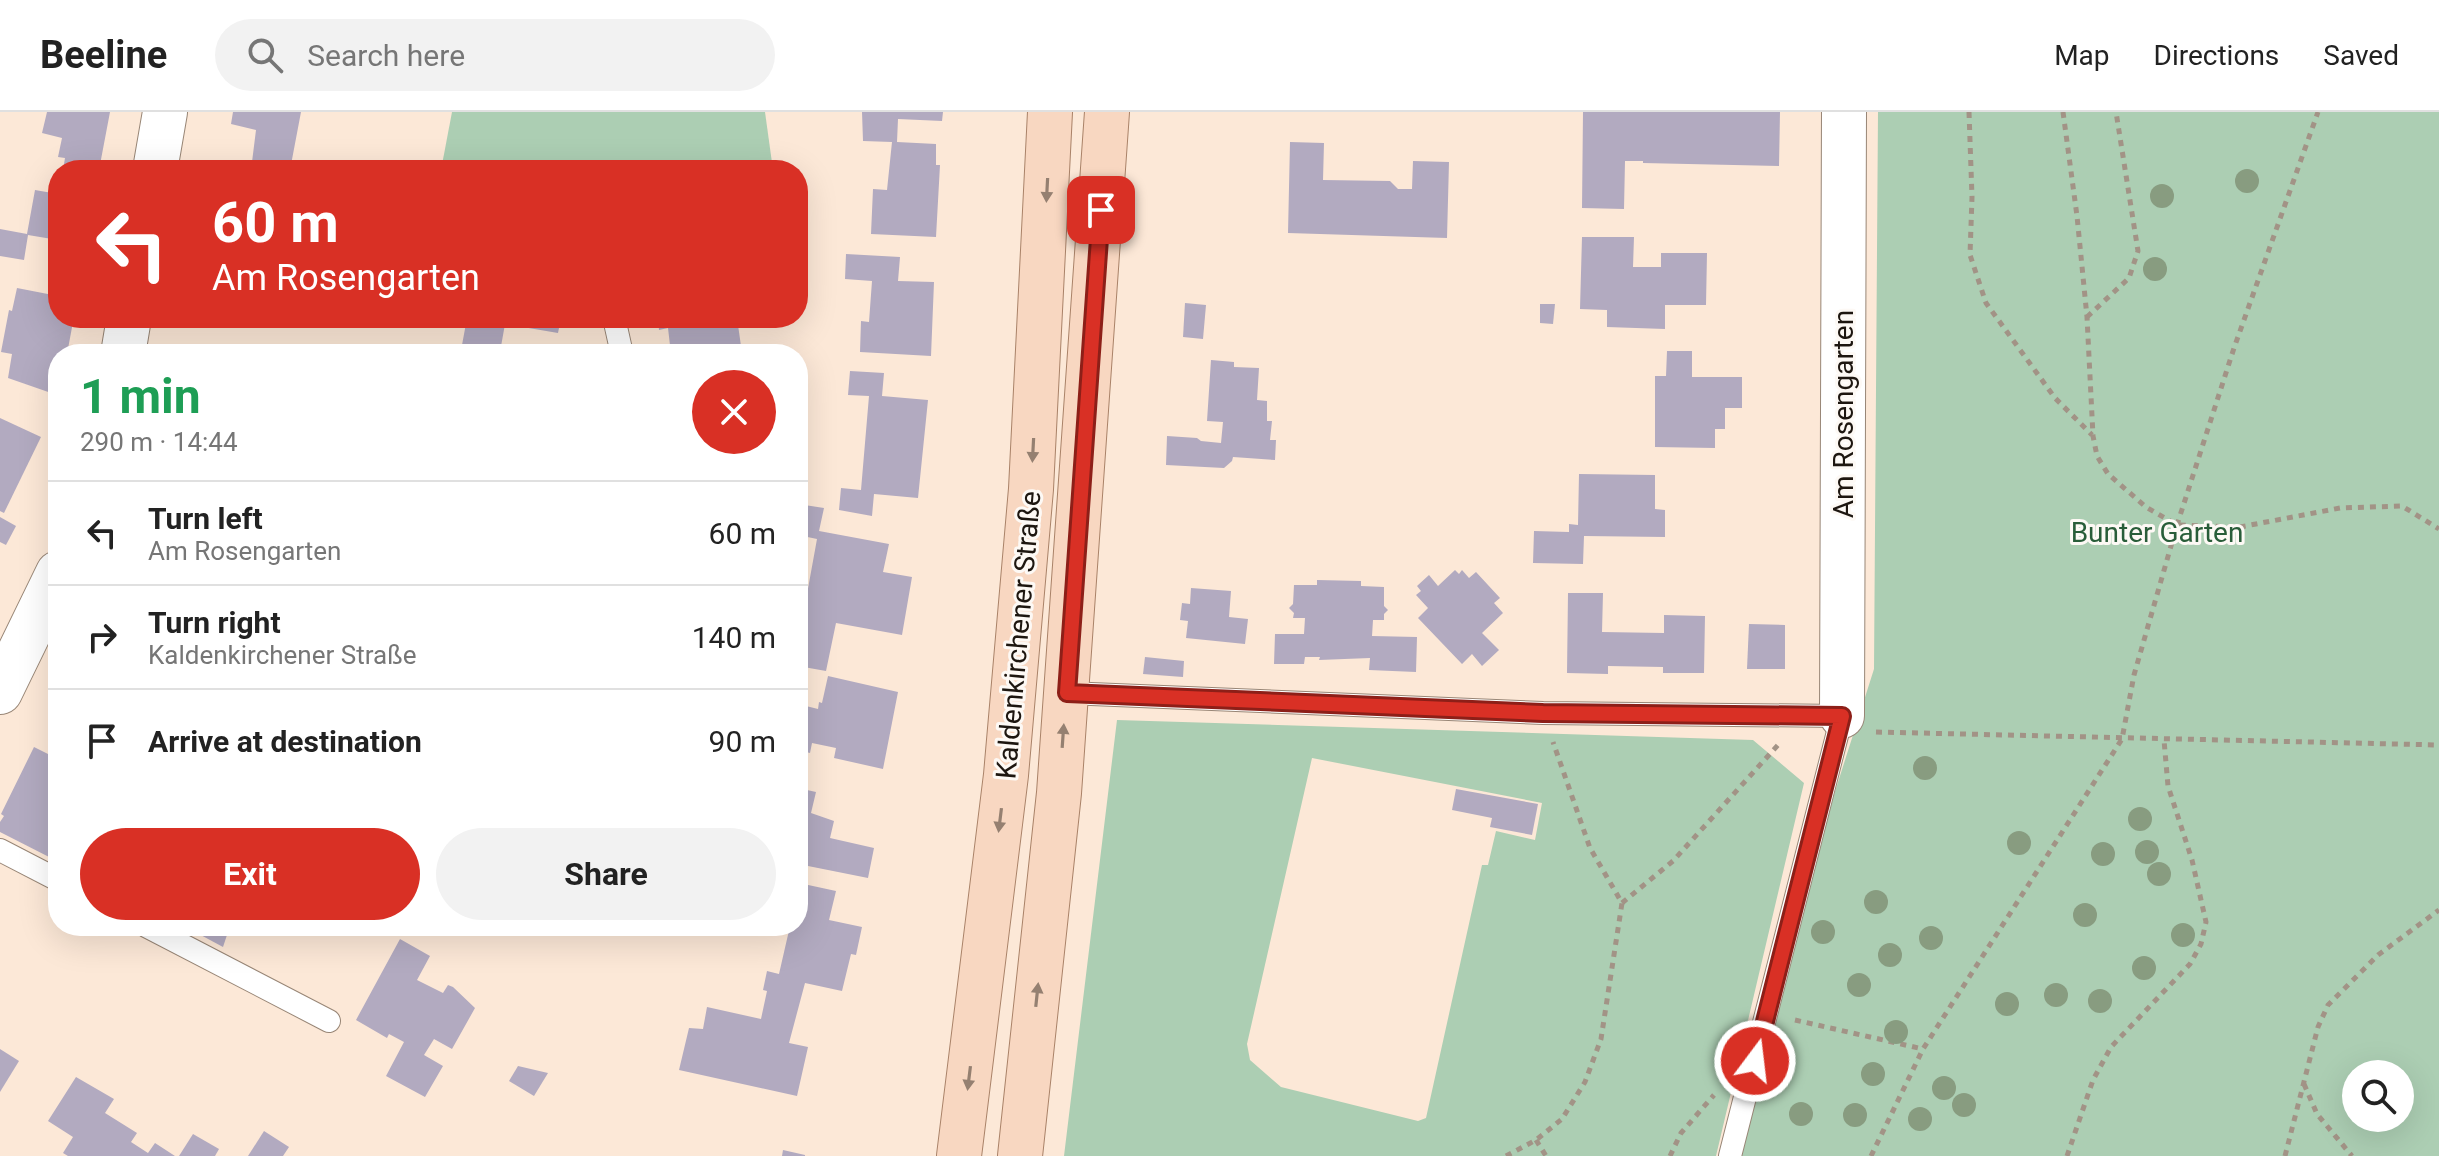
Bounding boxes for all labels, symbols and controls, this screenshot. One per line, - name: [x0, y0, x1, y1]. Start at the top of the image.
- search box: [215, 19, 775, 91]
- text: Beeline: [40, 33, 167, 77]
- icon: search: [243, 33, 287, 77]
- text: Search here: [307, 38, 465, 73]
- text: Map: [2054, 39, 2110, 72]
- text: Directions: [2154, 39, 2279, 72]
- text: Saved: [2323, 39, 2399, 72]
- pin: [1067, 176, 1135, 244]
- one-way arrow: [1040, 178, 1053, 203]
- icon: arrive: [1079, 188, 1123, 232]
- text: 60 m: [212, 190, 339, 256]
- icon: left: [80, 192, 184, 296]
- text: Am Rosengarten: [212, 257, 480, 299]
- street label: Am Rosengarten: [1827, 310, 1860, 518]
- text: 1 min: [80, 368, 201, 425]
- button: close: [692, 370, 776, 454]
- text: 290 m · 14:44: [80, 427, 238, 457]
- one-way arrow: [1026, 438, 1039, 463]
- street label: Kaldenkirchener Straße: [989, 490, 1048, 780]
- text: Turn left: [148, 501, 263, 536]
- icon: left: [80, 511, 124, 555]
- text: 60 m: [709, 516, 776, 551]
- park label: Bunter Garten: [2071, 516, 2243, 549]
- text: Am Rosengarten: [148, 536, 341, 566]
- text: Turn right: [148, 605, 281, 640]
- icon: right: [80, 615, 124, 659]
- text: 140 m: [692, 620, 776, 655]
- text: Kaldenkirchener Straße: [148, 640, 416, 670]
- icon: arrive: [80, 719, 124, 763]
- one-way arrow: [1057, 723, 1070, 748]
- text: Arrive at destination: [148, 724, 422, 759]
- text: 90 m: [709, 724, 776, 759]
- one-way arrow: [994, 808, 1007, 833]
- button: Exit: [80, 828, 420, 920]
- button: Share: [436, 828, 776, 920]
- one-way arrow: [1031, 982, 1044, 1007]
- position arrow: [1713, 1019, 1797, 1103]
- map controls: [2342, 1060, 2414, 1132]
- button: search: [2342, 1060, 2414, 1132]
- one-way arrow: [962, 1066, 975, 1091]

